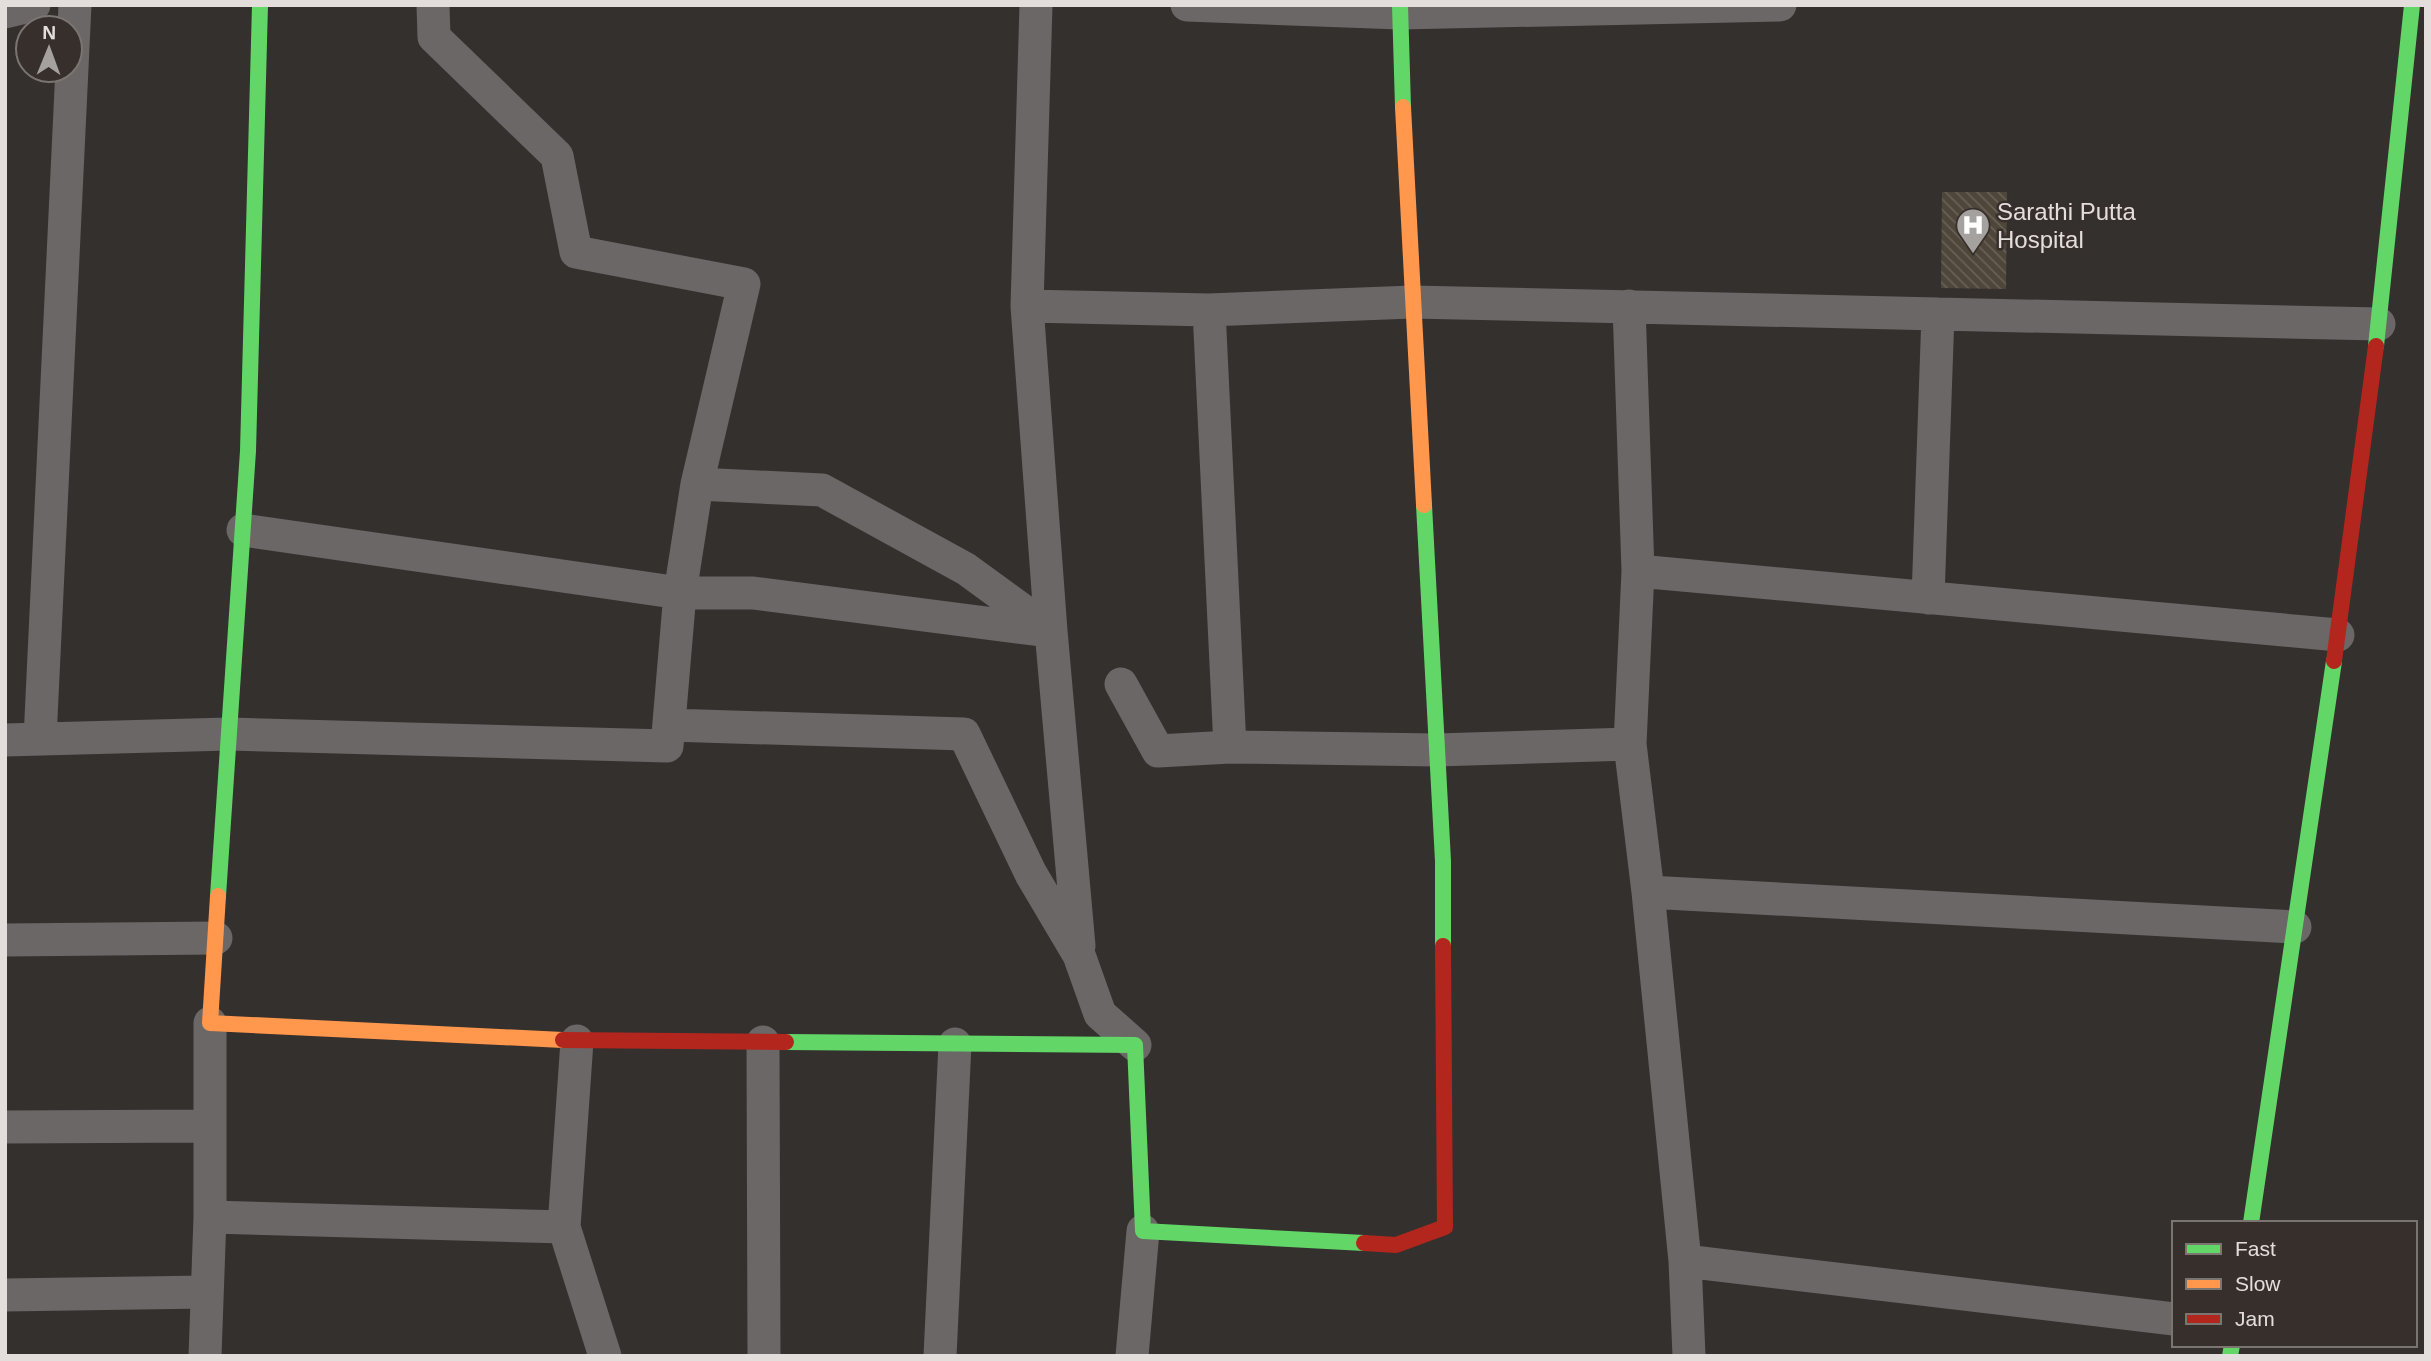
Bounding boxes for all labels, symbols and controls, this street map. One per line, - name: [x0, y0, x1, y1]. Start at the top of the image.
- north arrow: [14, 14, 84, 84]
- text: N: [42, 22, 56, 43]
- place label: Sarathi Putta Hospital: [1997, 198, 2136, 253]
- hospital icon: Sarathi Putta Hospital: [1954, 206, 1992, 255]
- legend: [2172, 1221, 2417, 1347]
- text: Fast: [2235, 1237, 2276, 1260]
- text: Slow: [2235, 1272, 2281, 1295]
- text: Jam: [2235, 1307, 2275, 1330]

